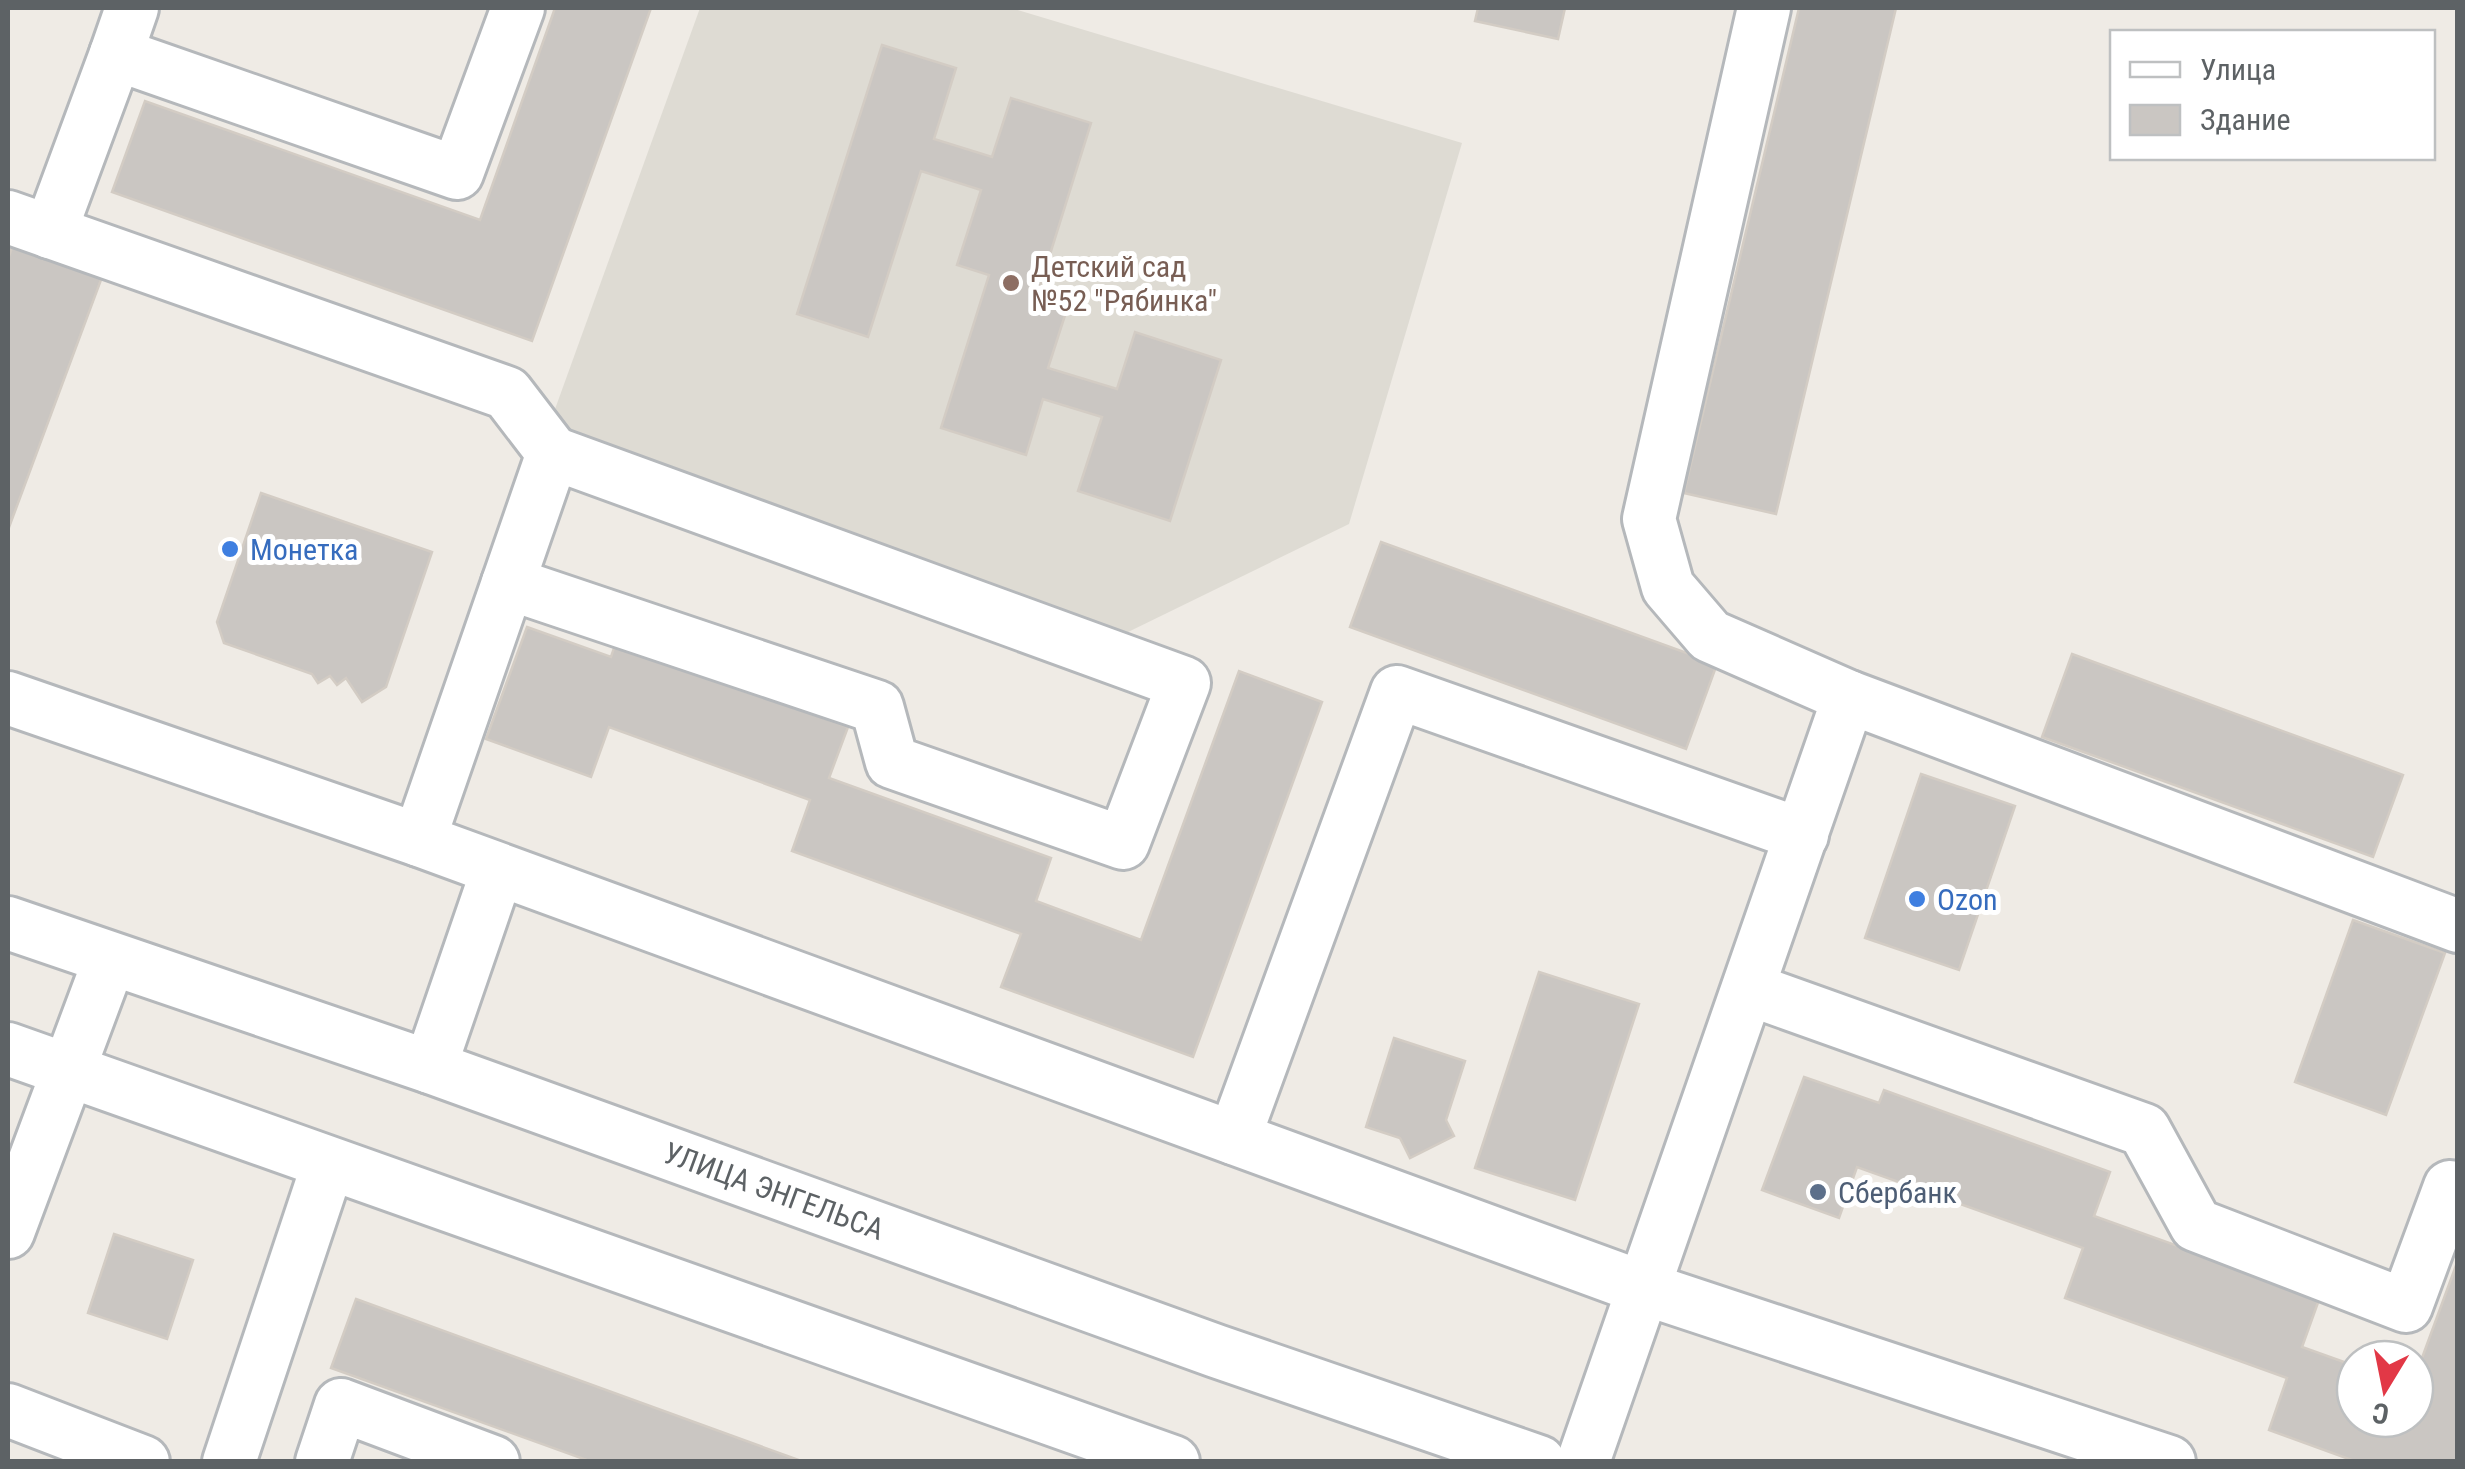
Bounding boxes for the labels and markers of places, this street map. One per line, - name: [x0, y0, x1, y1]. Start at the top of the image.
- place label: Детский сад №52 "Рябинка": [1031, 249, 1217, 318]
- marker: Детский сад №52 "Рябинка": [1000, 272, 1022, 294]
- place label: Монетка: [250, 532, 358, 567]
- marker: Монетка: [219, 538, 241, 560]
- place label: Ozon: [1937, 882, 1998, 917]
- marker: Ozon: [1906, 888, 1928, 910]
- place label: Сбербанк: [1838, 1175, 1957, 1210]
- marker: Сбербанк: [1807, 1181, 1829, 1203]

